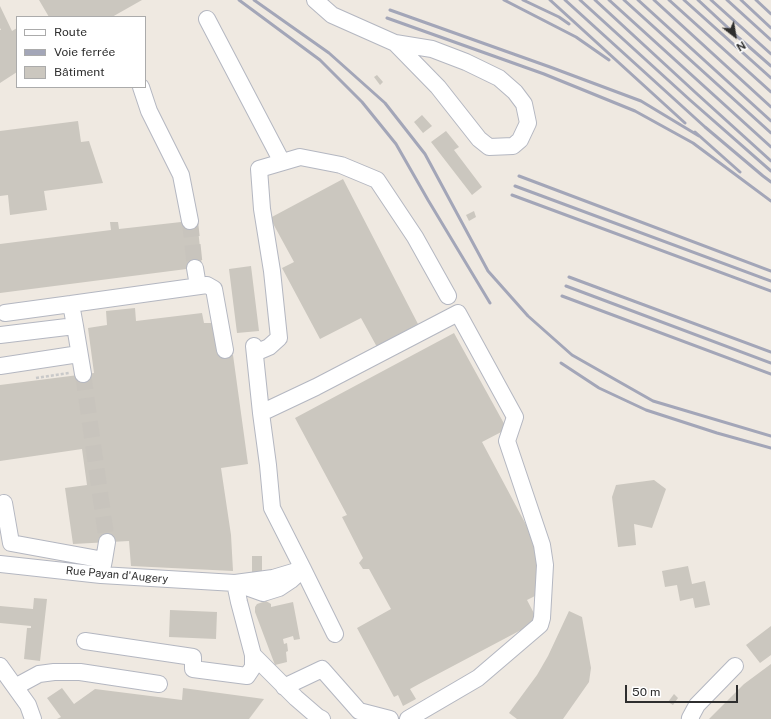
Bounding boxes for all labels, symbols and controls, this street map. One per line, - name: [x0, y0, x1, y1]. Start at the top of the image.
- legend: [16, 16, 146, 88]
- north arrow: [715, 16, 755, 56]
- text: Route: [54, 25, 87, 39]
- text: N: [734, 39, 748, 54]
- text: Voie ferrée: [54, 45, 115, 59]
- text: Bâtiment: [54, 65, 105, 79]
- street label: Rue Payan d'Augery: [65, 564, 169, 586]
- scale bar: [627, 677, 740, 703]
- text: 50 m: [632, 685, 660, 699]

